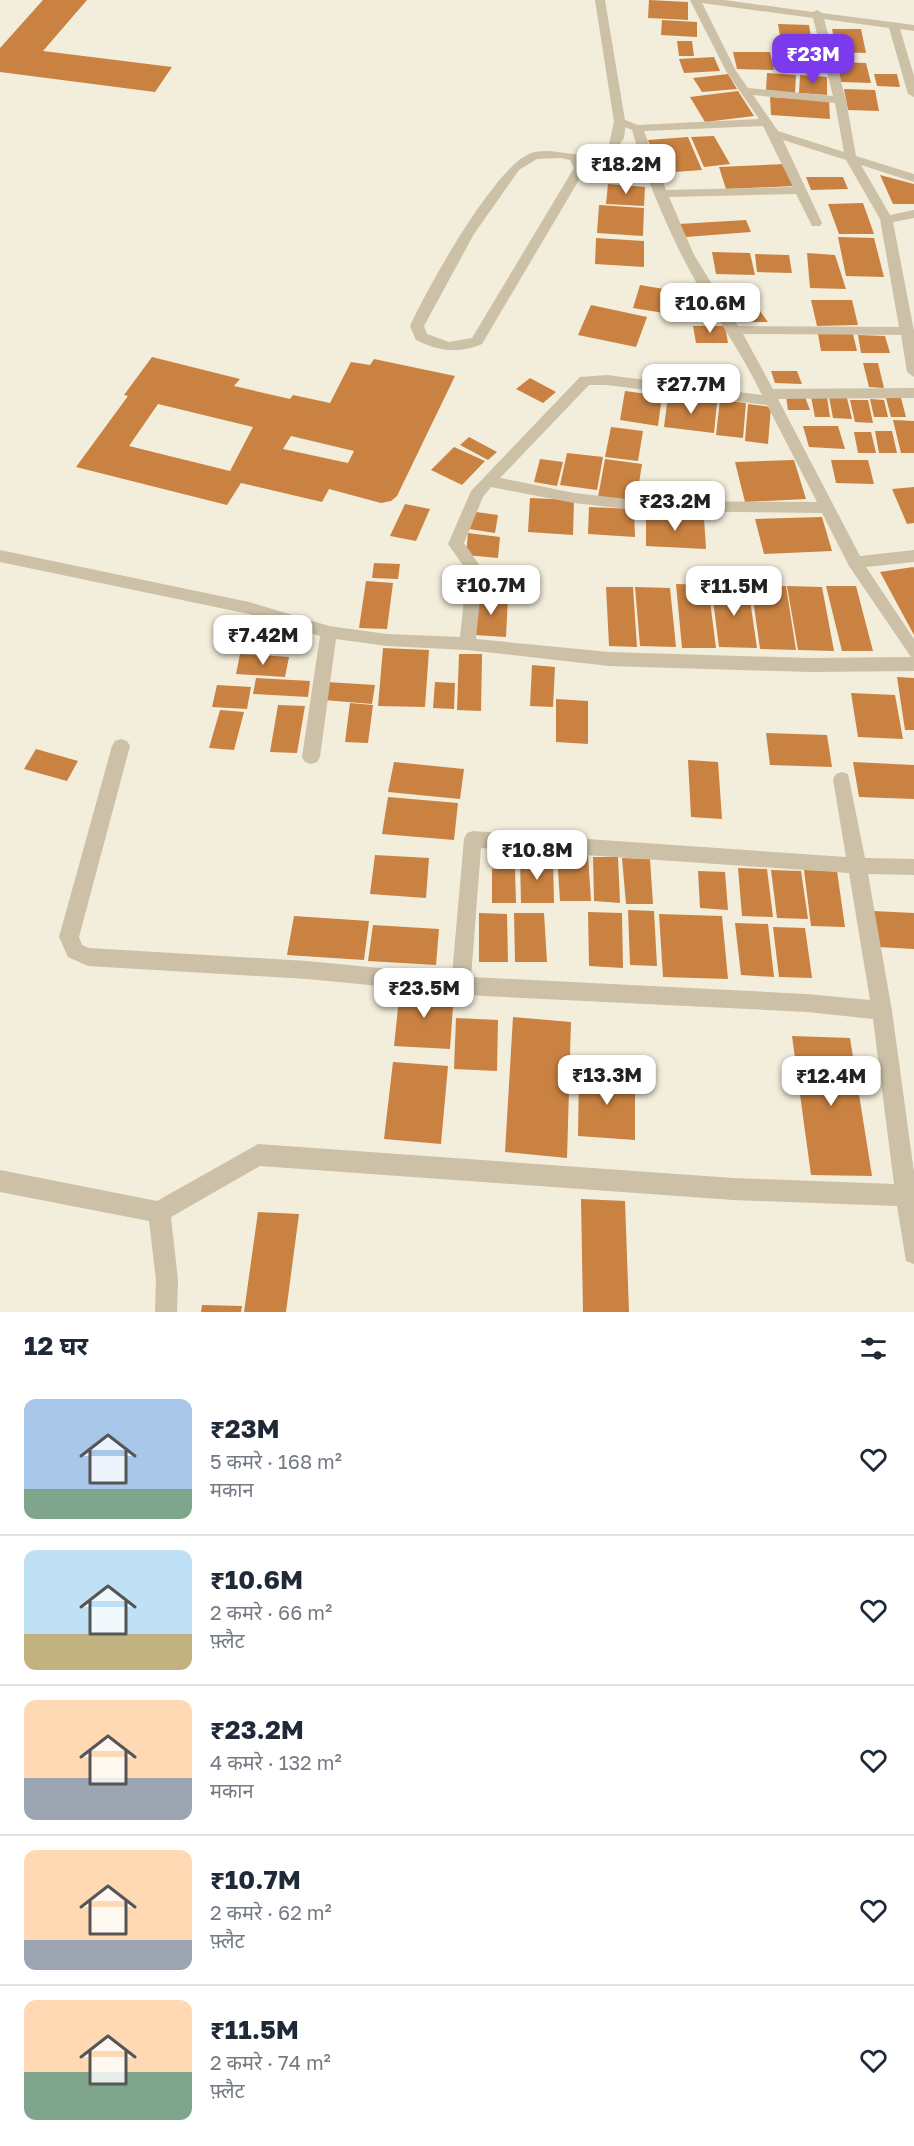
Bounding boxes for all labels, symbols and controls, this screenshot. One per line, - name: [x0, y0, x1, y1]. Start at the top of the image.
- pin: ₹23M: [777, 34, 849, 85]
- text: ₹23M: [786, 41, 840, 65]
- pin: ₹18.2M: [577, 144, 675, 195]
- text: ₹18.2M: [591, 151, 661, 175]
- pin: ₹10.6M: [661, 283, 759, 334]
- text: ₹10.6M: [674, 290, 746, 314]
- pin: ₹27.7M: [642, 364, 740, 415]
- text: ₹27.7M: [656, 371, 726, 395]
- pin: ₹23.2M: [626, 481, 724, 532]
- text: ₹23.2M: [639, 488, 711, 512]
- pin: ₹10.7M: [442, 565, 540, 616]
- pin: ₹11.5M: [685, 566, 783, 617]
- text: ₹10.7M: [456, 572, 526, 596]
- text: ₹11.5M: [700, 573, 768, 597]
- pin: ₹7.42M: [214, 615, 312, 666]
- text: ₹7.42M: [227, 622, 299, 646]
- pin: ₹10.8M: [488, 830, 586, 881]
- text: ₹10.8M: [501, 837, 573, 861]
- pin: ₹23.5M: [375, 968, 473, 1019]
- text: ₹23.5M: [388, 975, 460, 999]
- pin: ₹13.3M: [558, 1055, 656, 1106]
- pin: ₹12.4M: [782, 1056, 880, 1107]
- text: ₹13.3M: [572, 1062, 642, 1086]
- text: ₹12.4M: [796, 1063, 866, 1087]
- text: 12 घर: [24, 1330, 88, 1361]
- icon: filters: [857, 1332, 890, 1365]
- text: ₹23M: [210, 1413, 280, 1444]
- icon: home: [72, 1423, 144, 1495]
- icon: heart: [857, 1443, 890, 1476]
- text: 5 कमरे · 168 m²: [210, 1449, 342, 1473]
- text: मकान: [210, 1477, 254, 1501]
- text: ₹10.6M: [210, 1564, 303, 1595]
- icon: home: [72, 1574, 144, 1646]
- icon: heart: [857, 1594, 890, 1627]
- text: 2 कमरे · 66 m²: [210, 1600, 332, 1624]
- text: फ़्लैट: [210, 1628, 245, 1652]
- text: ₹23.2M: [210, 1714, 304, 1745]
- icon: home: [72, 1724, 144, 1796]
- icon: heart: [857, 1744, 890, 1777]
- text: 4 कमरे · 132 m²: [210, 1750, 342, 1774]
- text: मकान: [210, 1778, 254, 1802]
- text: ₹10.7M: [210, 1864, 301, 1895]
- icon: home: [72, 1874, 144, 1946]
- icon: heart: [857, 1894, 890, 1927]
- text: 2 कमरे · 62 m²: [210, 1900, 332, 1924]
- text: फ़्लैट: [210, 1928, 245, 1952]
- text: ₹11.5M: [210, 2014, 299, 2045]
- icon: home: [72, 2024, 144, 2096]
- icon: heart: [857, 2044, 890, 2077]
- text: 2 कमरे · 74 m²: [210, 2050, 331, 2074]
- text: फ़्लैट: [210, 2078, 245, 2102]

